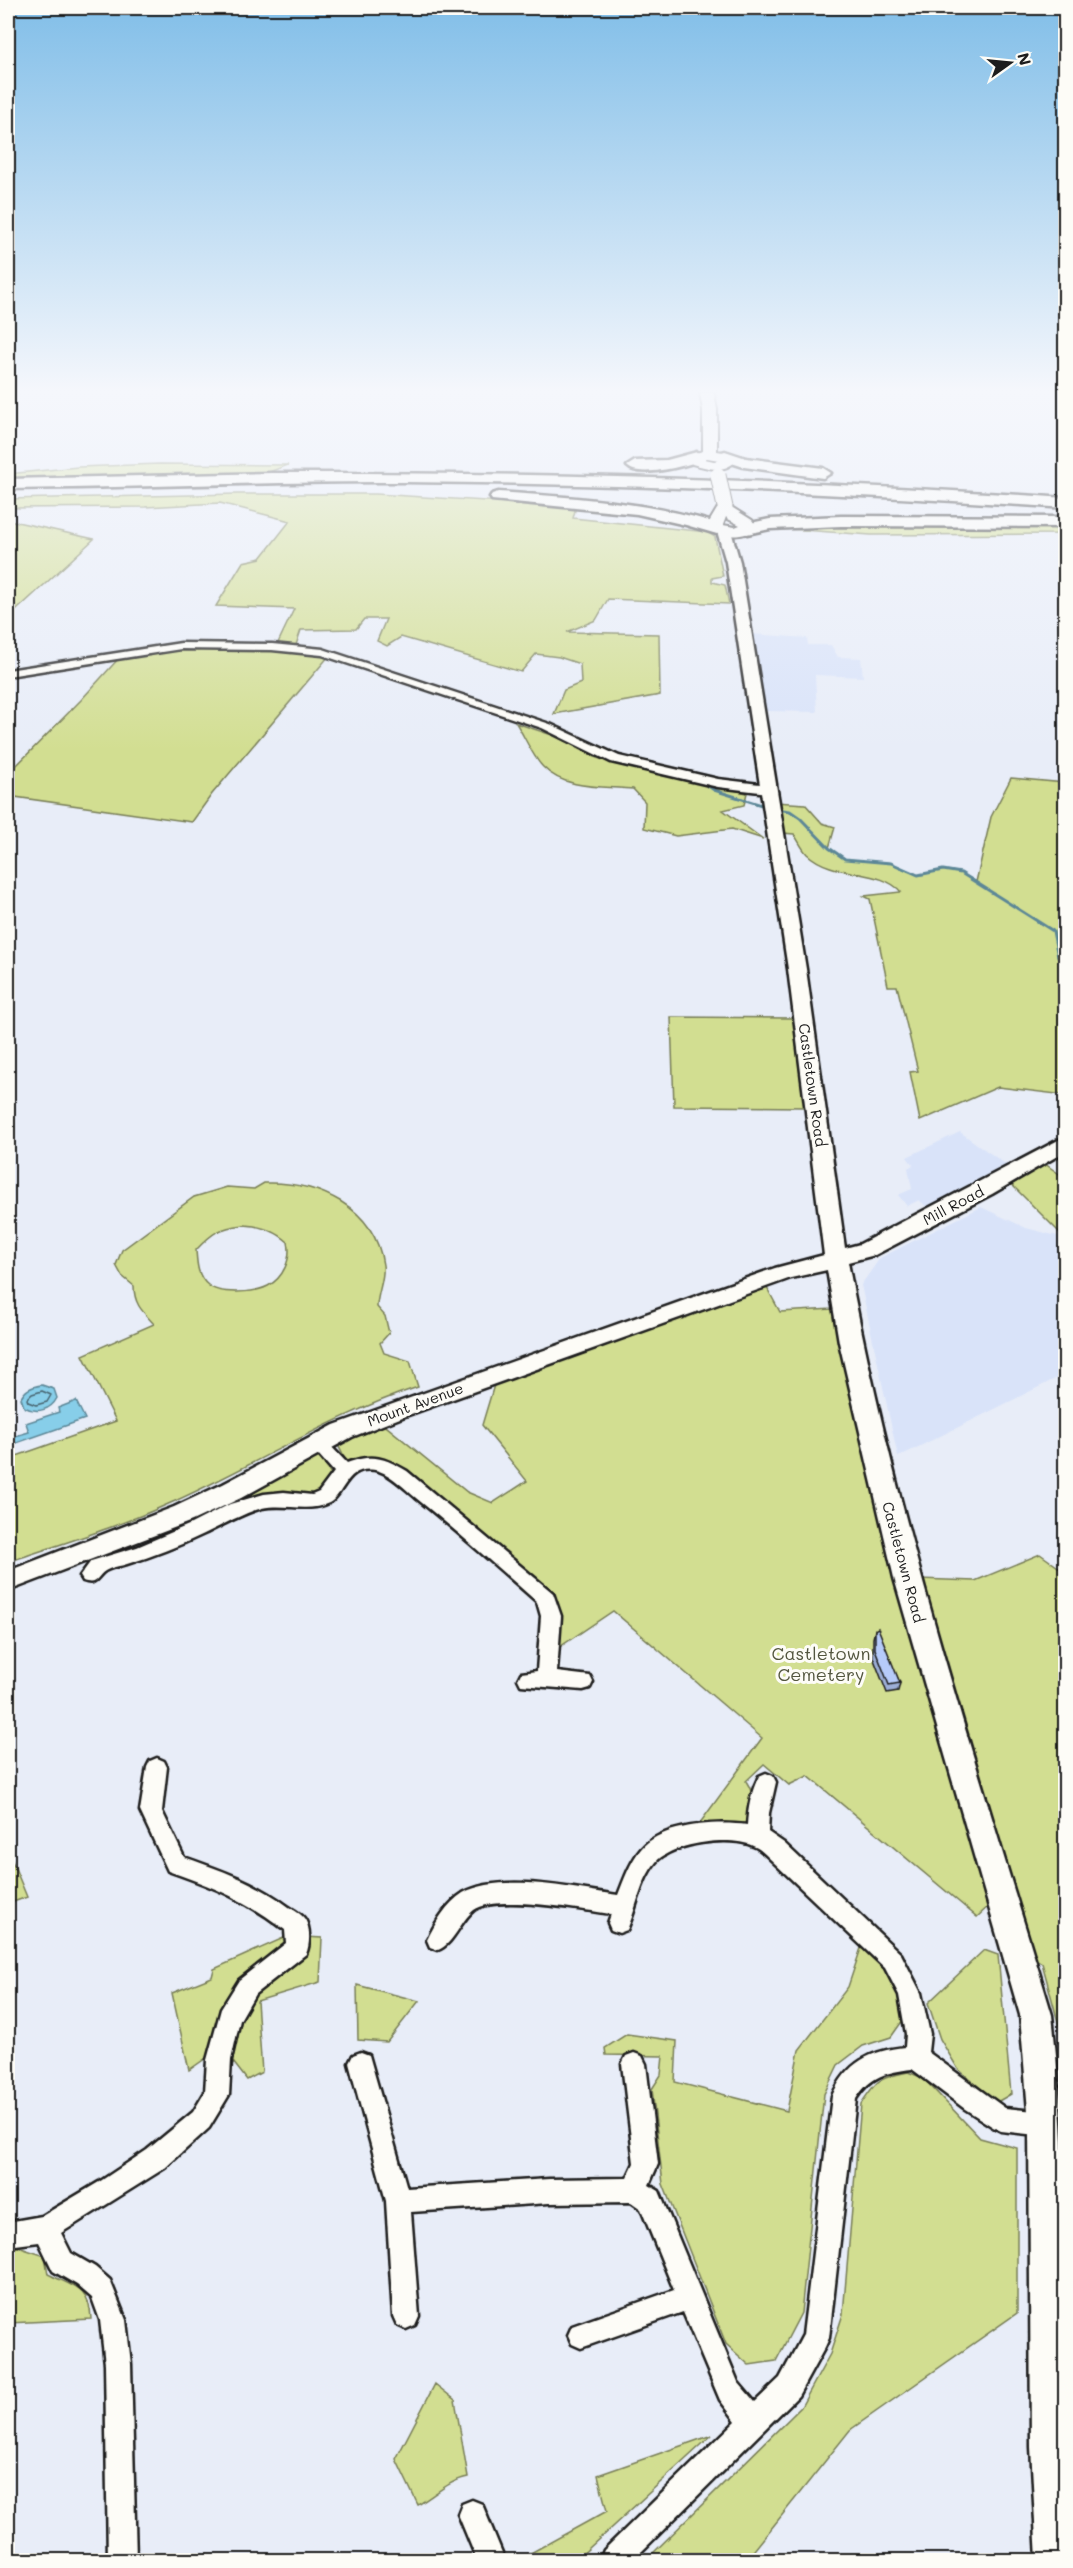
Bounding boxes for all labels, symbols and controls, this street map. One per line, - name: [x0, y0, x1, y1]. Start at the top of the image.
- north arrow: [980, 33, 1040, 93]
- text: N: [1013, 50, 1037, 68]
- street label: Castletown Road: [794, 1022, 832, 1148]
- street label: Mill Road: [919, 1181, 987, 1229]
- street label: Mount Avenue: [364, 1377, 466, 1431]
- street label: Castletown Road: [878, 1499, 930, 1625]
- park label: Castletown Cemetery: [772, 1641, 870, 1686]

